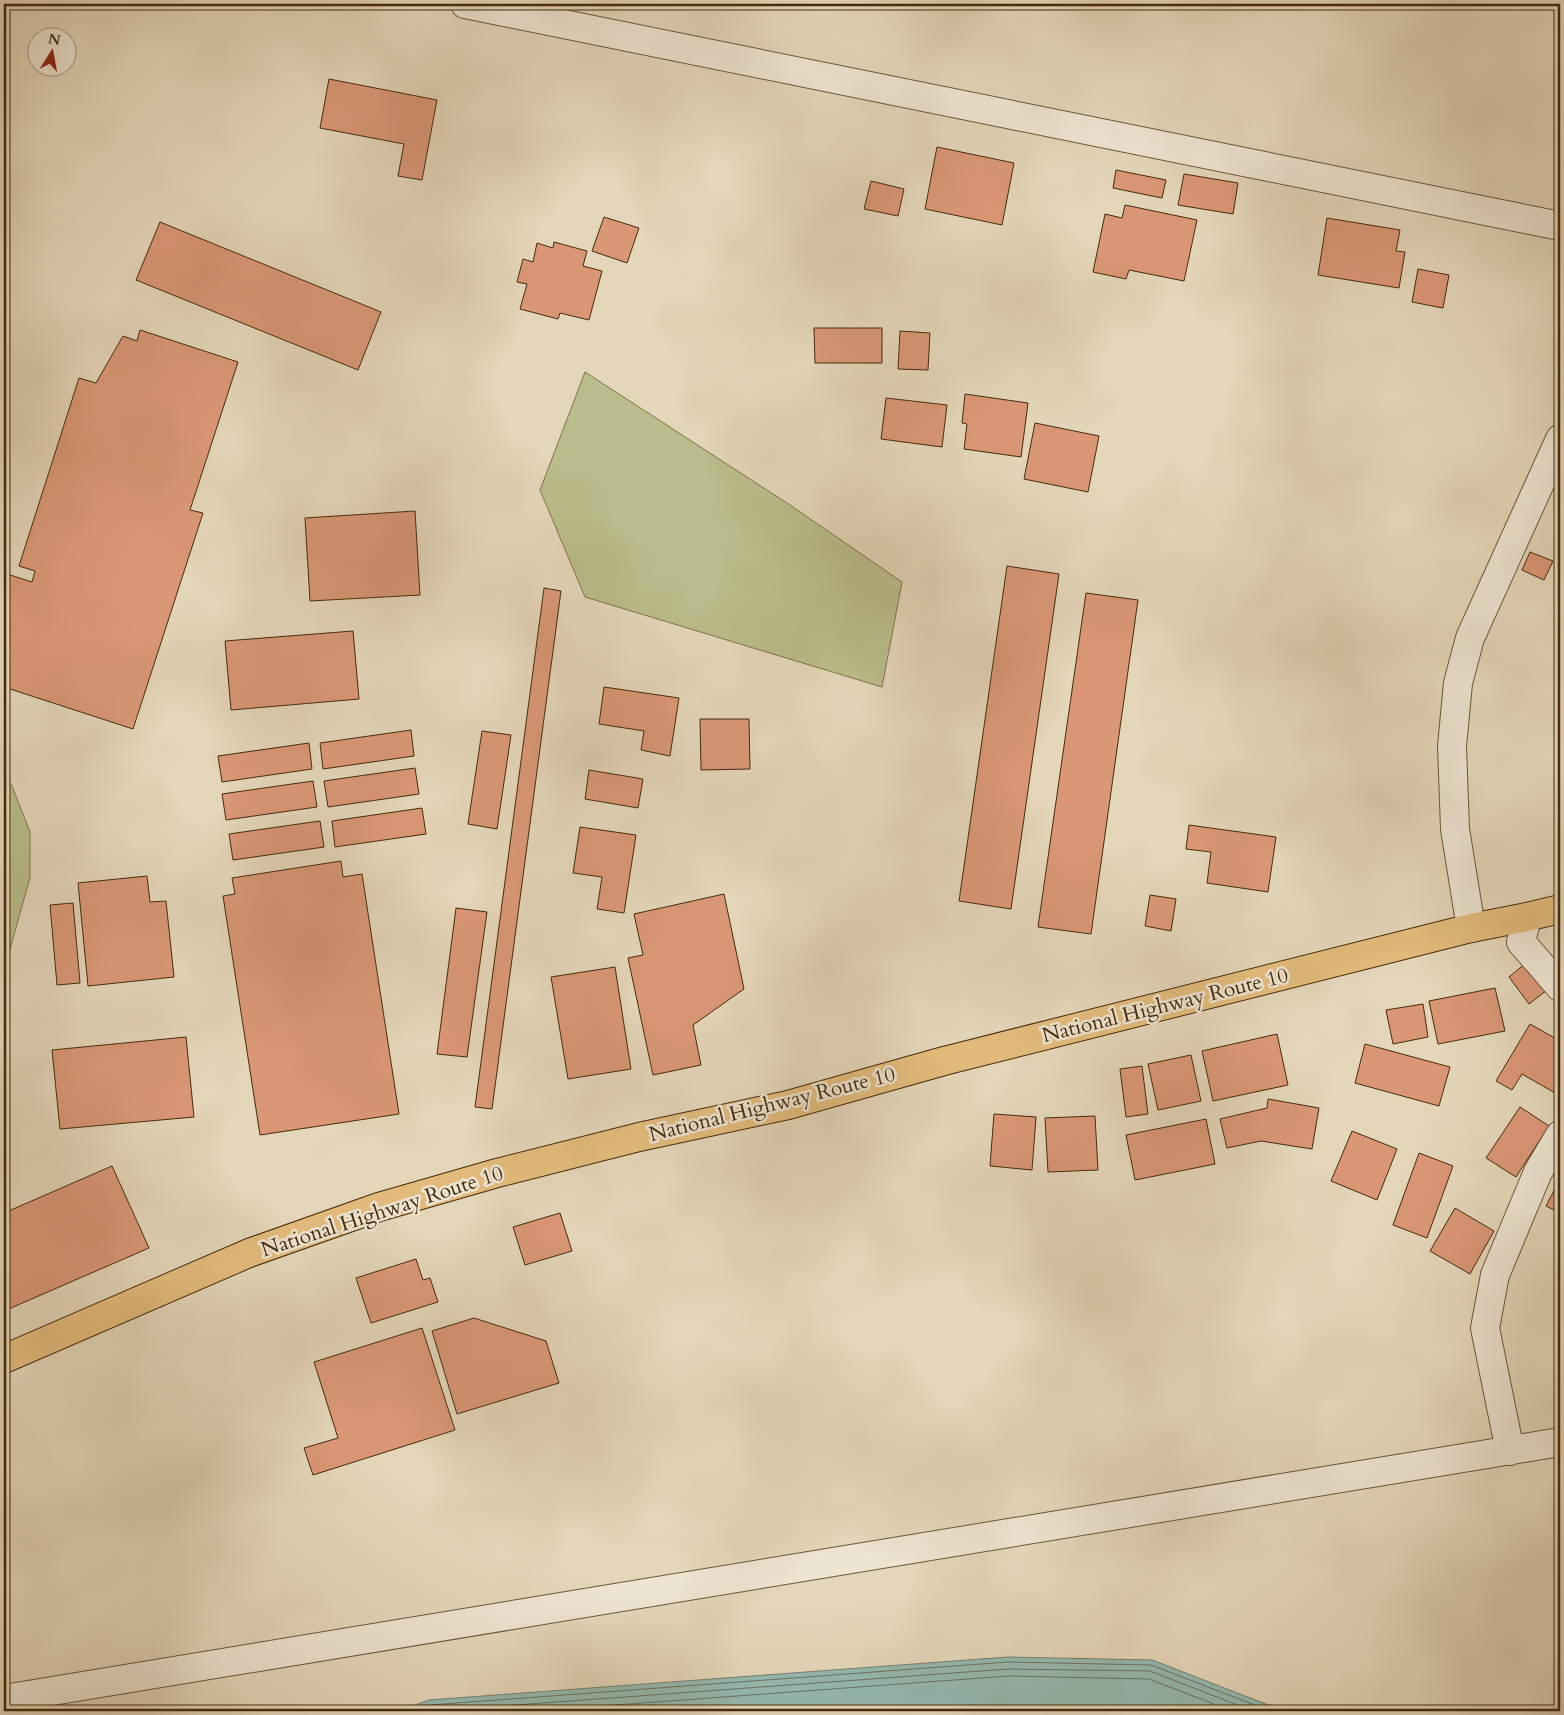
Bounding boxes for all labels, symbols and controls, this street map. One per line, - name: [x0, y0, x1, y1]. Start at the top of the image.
- north arrow: [28, 28, 78, 78]
- text: N: [47, 29, 62, 50]
- street label: National Highway Route 10: [1039, 961, 1291, 1050]
- street label: National Highway Route 10: [646, 1060, 898, 1149]
- street label: National Highway Route 10: [257, 1159, 507, 1264]

